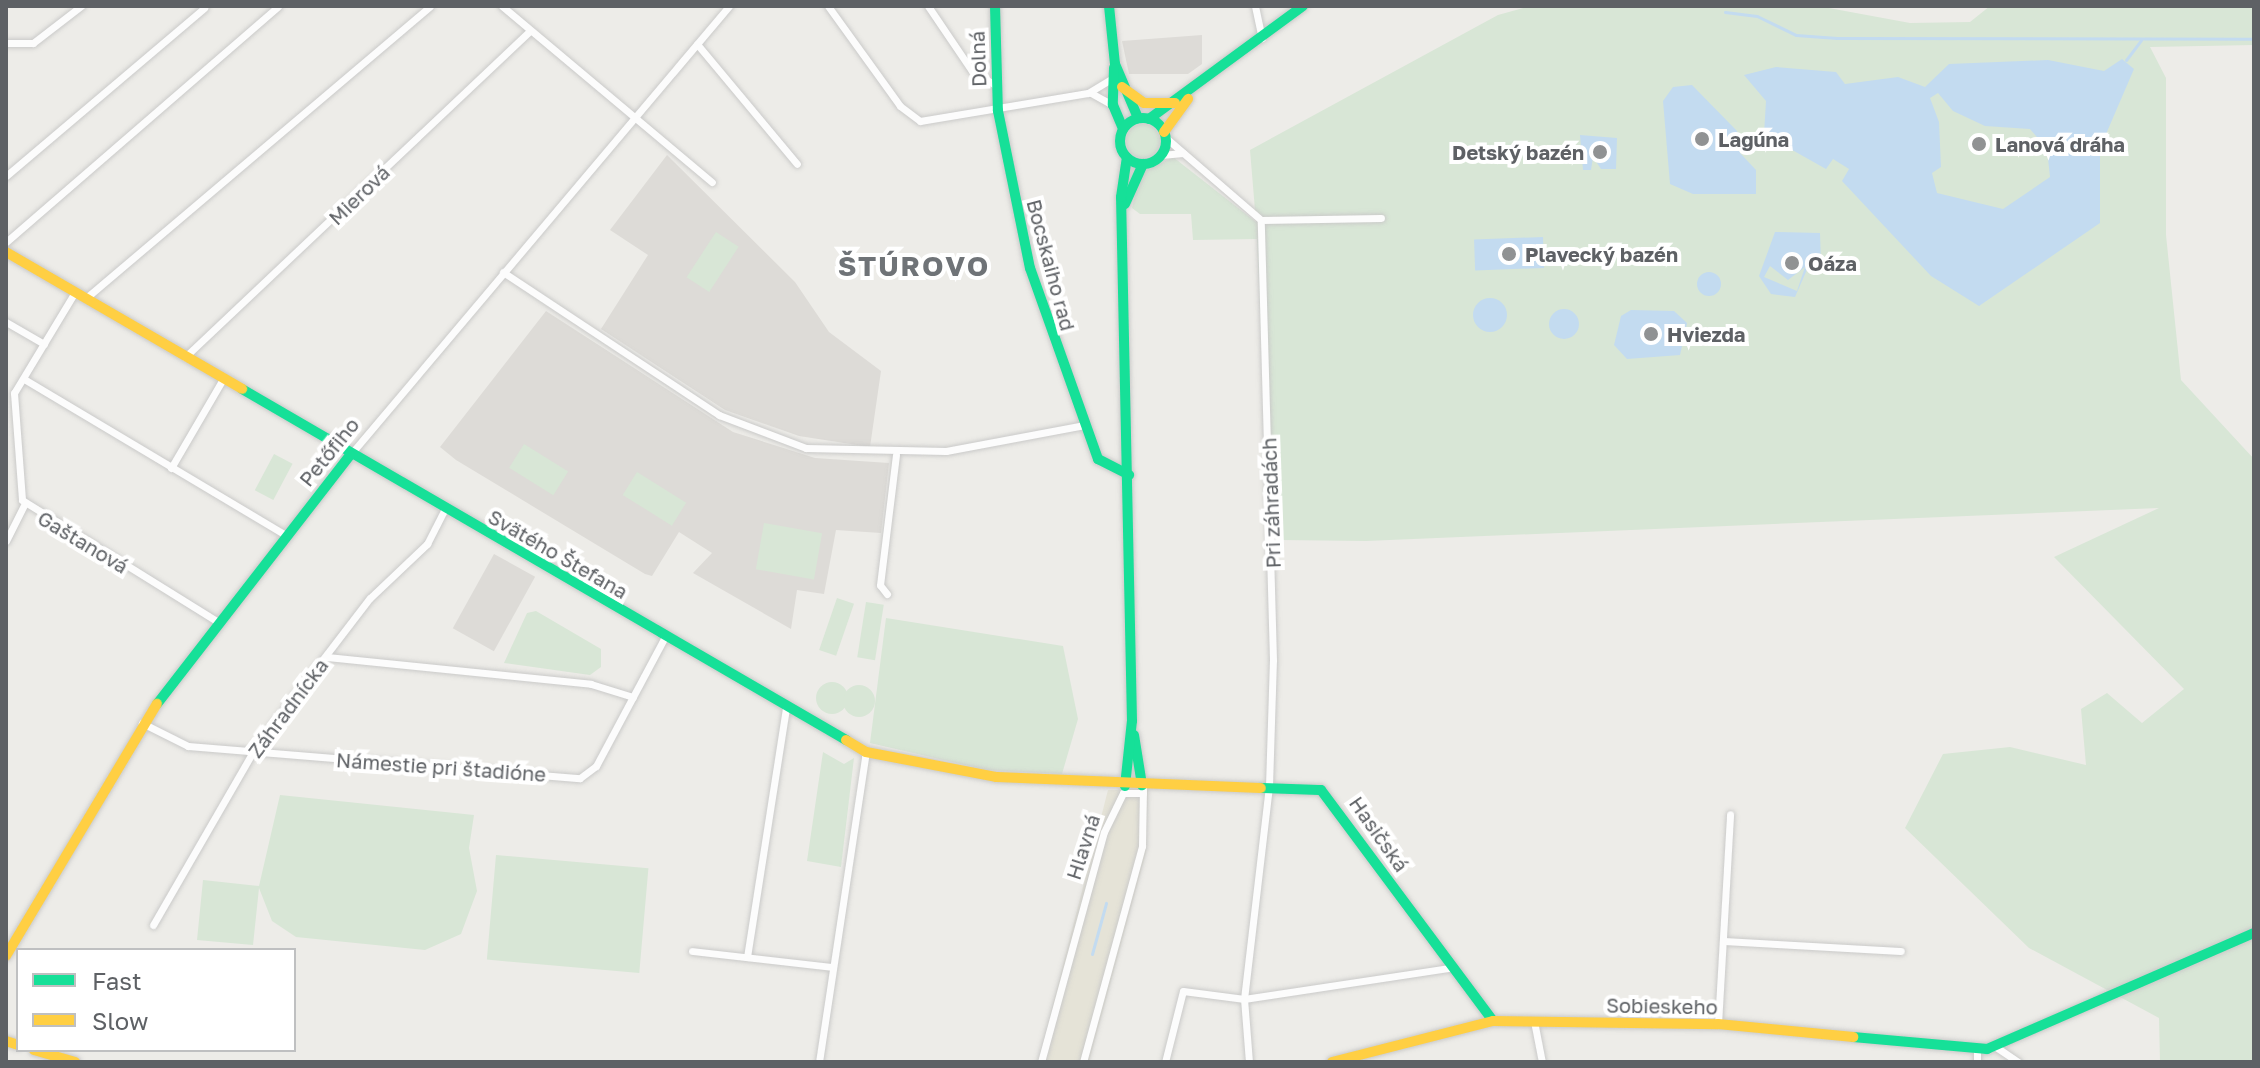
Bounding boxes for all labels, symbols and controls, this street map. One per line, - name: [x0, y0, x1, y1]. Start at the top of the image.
- street label: Dolná: [965, 31, 991, 87]
- place label: Lagúna: [1718, 127, 1789, 151]
- marker: Lagúna: [1693, 130, 1711, 148]
- place label: Lanová dráha: [1995, 132, 2125, 156]
- marker: Lanová dráha: [1970, 135, 1988, 153]
- place label: Detský bazén: [1452, 140, 1584, 164]
- marker: Detský bazén: [1591, 143, 1609, 161]
- street label: Mierová: [324, 160, 394, 230]
- street label: Bocskaiho rad: [1022, 197, 1080, 333]
- place label: Plavecký bazén: [1525, 242, 1678, 266]
- marker: Plavecký bazén: [1500, 245, 1518, 263]
- district label: ŠTÚROVO: [838, 249, 990, 283]
- place label: Oáza: [1808, 251, 1857, 275]
- marker: Oáza: [1783, 254, 1801, 272]
- place label: Hviezda: [1667, 322, 1745, 346]
- marker: Hviezda: [1642, 325, 1660, 343]
- street label: Petőfiho: [294, 413, 364, 491]
- street label: Pri záhradách: [1257, 437, 1285, 569]
- street label: Svätého Štefana: [484, 504, 632, 604]
- street label: Gaštanová: [33, 506, 133, 578]
- street label: Záhradnícka: [243, 654, 333, 762]
- street label: Námestie pri štadióne: [335, 748, 547, 786]
- street label: Hasičská: [1344, 792, 1414, 876]
- street label: Hlavná: [1061, 811, 1105, 883]
- legend: [16, 948, 296, 1052]
- text: Fast: [92, 966, 142, 995]
- street label: Sobieskeho: [1606, 993, 1718, 1019]
- text: Slow: [92, 1006, 148, 1035]

